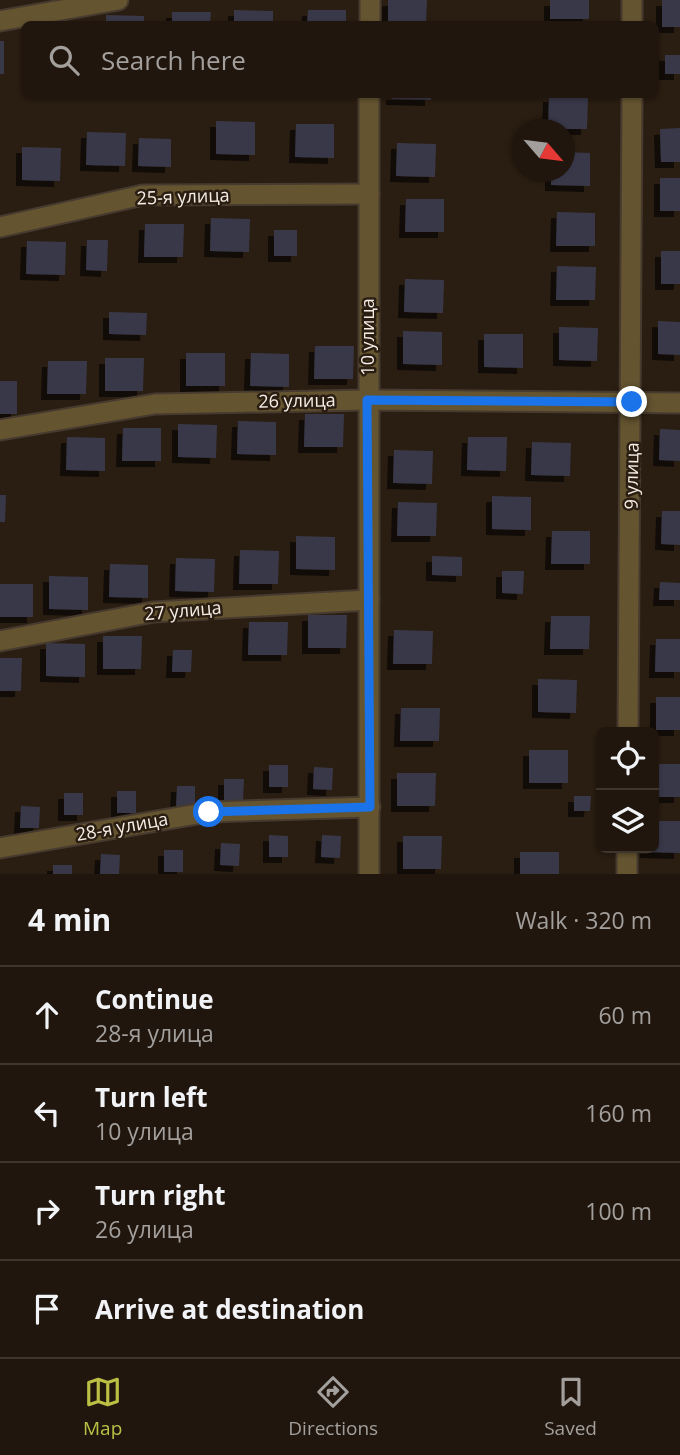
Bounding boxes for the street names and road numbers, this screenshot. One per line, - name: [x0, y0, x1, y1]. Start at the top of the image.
- street label: 25-я улица: [136, 182, 230, 210]
- street label: 10 улица: [355, 298, 379, 376]
- street label: 26 улица: [258, 387, 336, 413]
- street label: 9 улица: [618, 442, 644, 510]
- street label: 27 улица: [143, 595, 222, 625]
- street label: 28-я улица: [74, 806, 170, 846]

